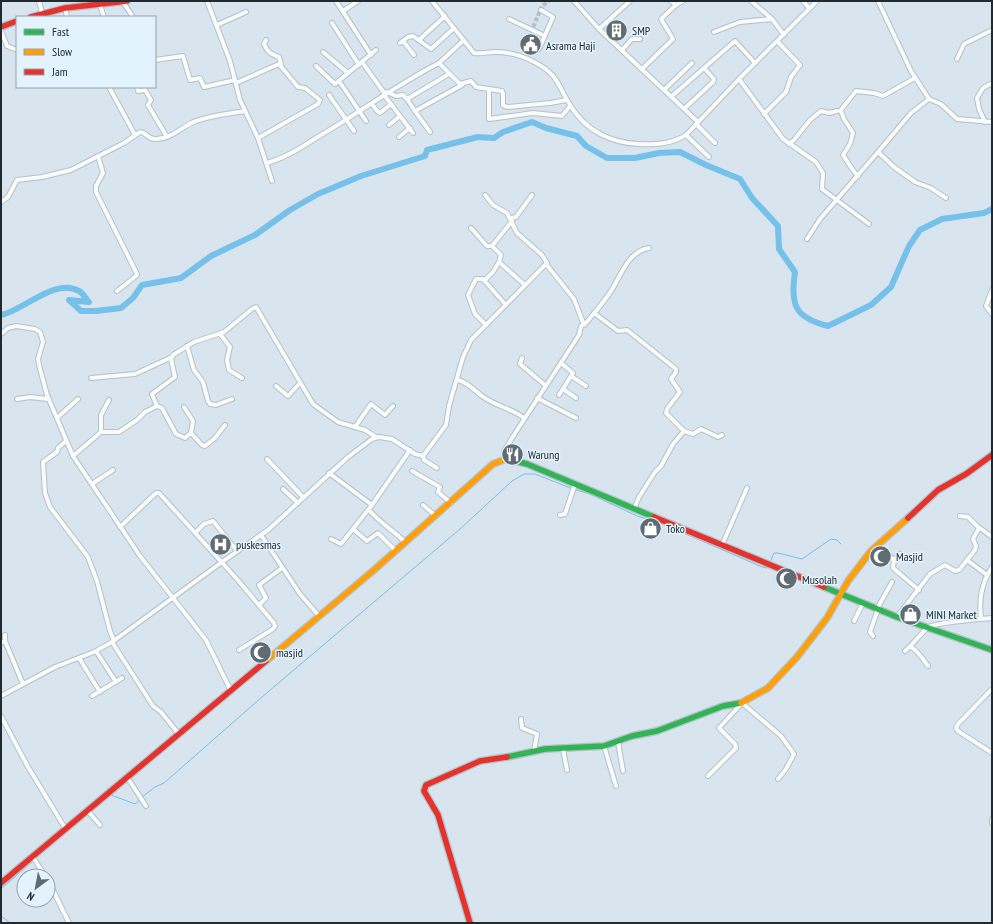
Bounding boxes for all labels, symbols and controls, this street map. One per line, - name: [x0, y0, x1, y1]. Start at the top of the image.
- legend: [16, 16, 156, 88]
- building icon: SMP: [603, 17, 629, 43]
- place label: SMP: [632, 23, 651, 38]
- text: Fast: [52, 24, 70, 39]
- public building icon: Asrama Haji: [518, 32, 544, 58]
- place label: Asrama Haji: [546, 38, 595, 53]
- text: Slow: [52, 44, 73, 59]
- text: Jam: [51, 64, 68, 79]
- restaurant icon: Warung: [500, 441, 526, 467]
- place label: Warung: [528, 447, 559, 462]
- shop icon: Toko: [638, 515, 664, 541]
- place label: Toko: [666, 521, 685, 536]
- hospital icon: puskesmas: [208, 531, 234, 557]
- place label: puskesmas: [236, 537, 281, 552]
- mosque icon: Masjid: [868, 543, 894, 569]
- place label: Masjid: [896, 549, 923, 564]
- mosque icon: Musolah: [773, 566, 799, 592]
- place label: Musolah: [802, 572, 837, 587]
- shop icon: MINI Market: [897, 601, 923, 627]
- place label: MINI Market: [926, 607, 977, 622]
- mosque icon: masjid: [248, 639, 274, 665]
- place label: masjid: [276, 645, 303, 660]
- north arrow: [16, 868, 56, 908]
- text: N: [24, 889, 37, 904]

